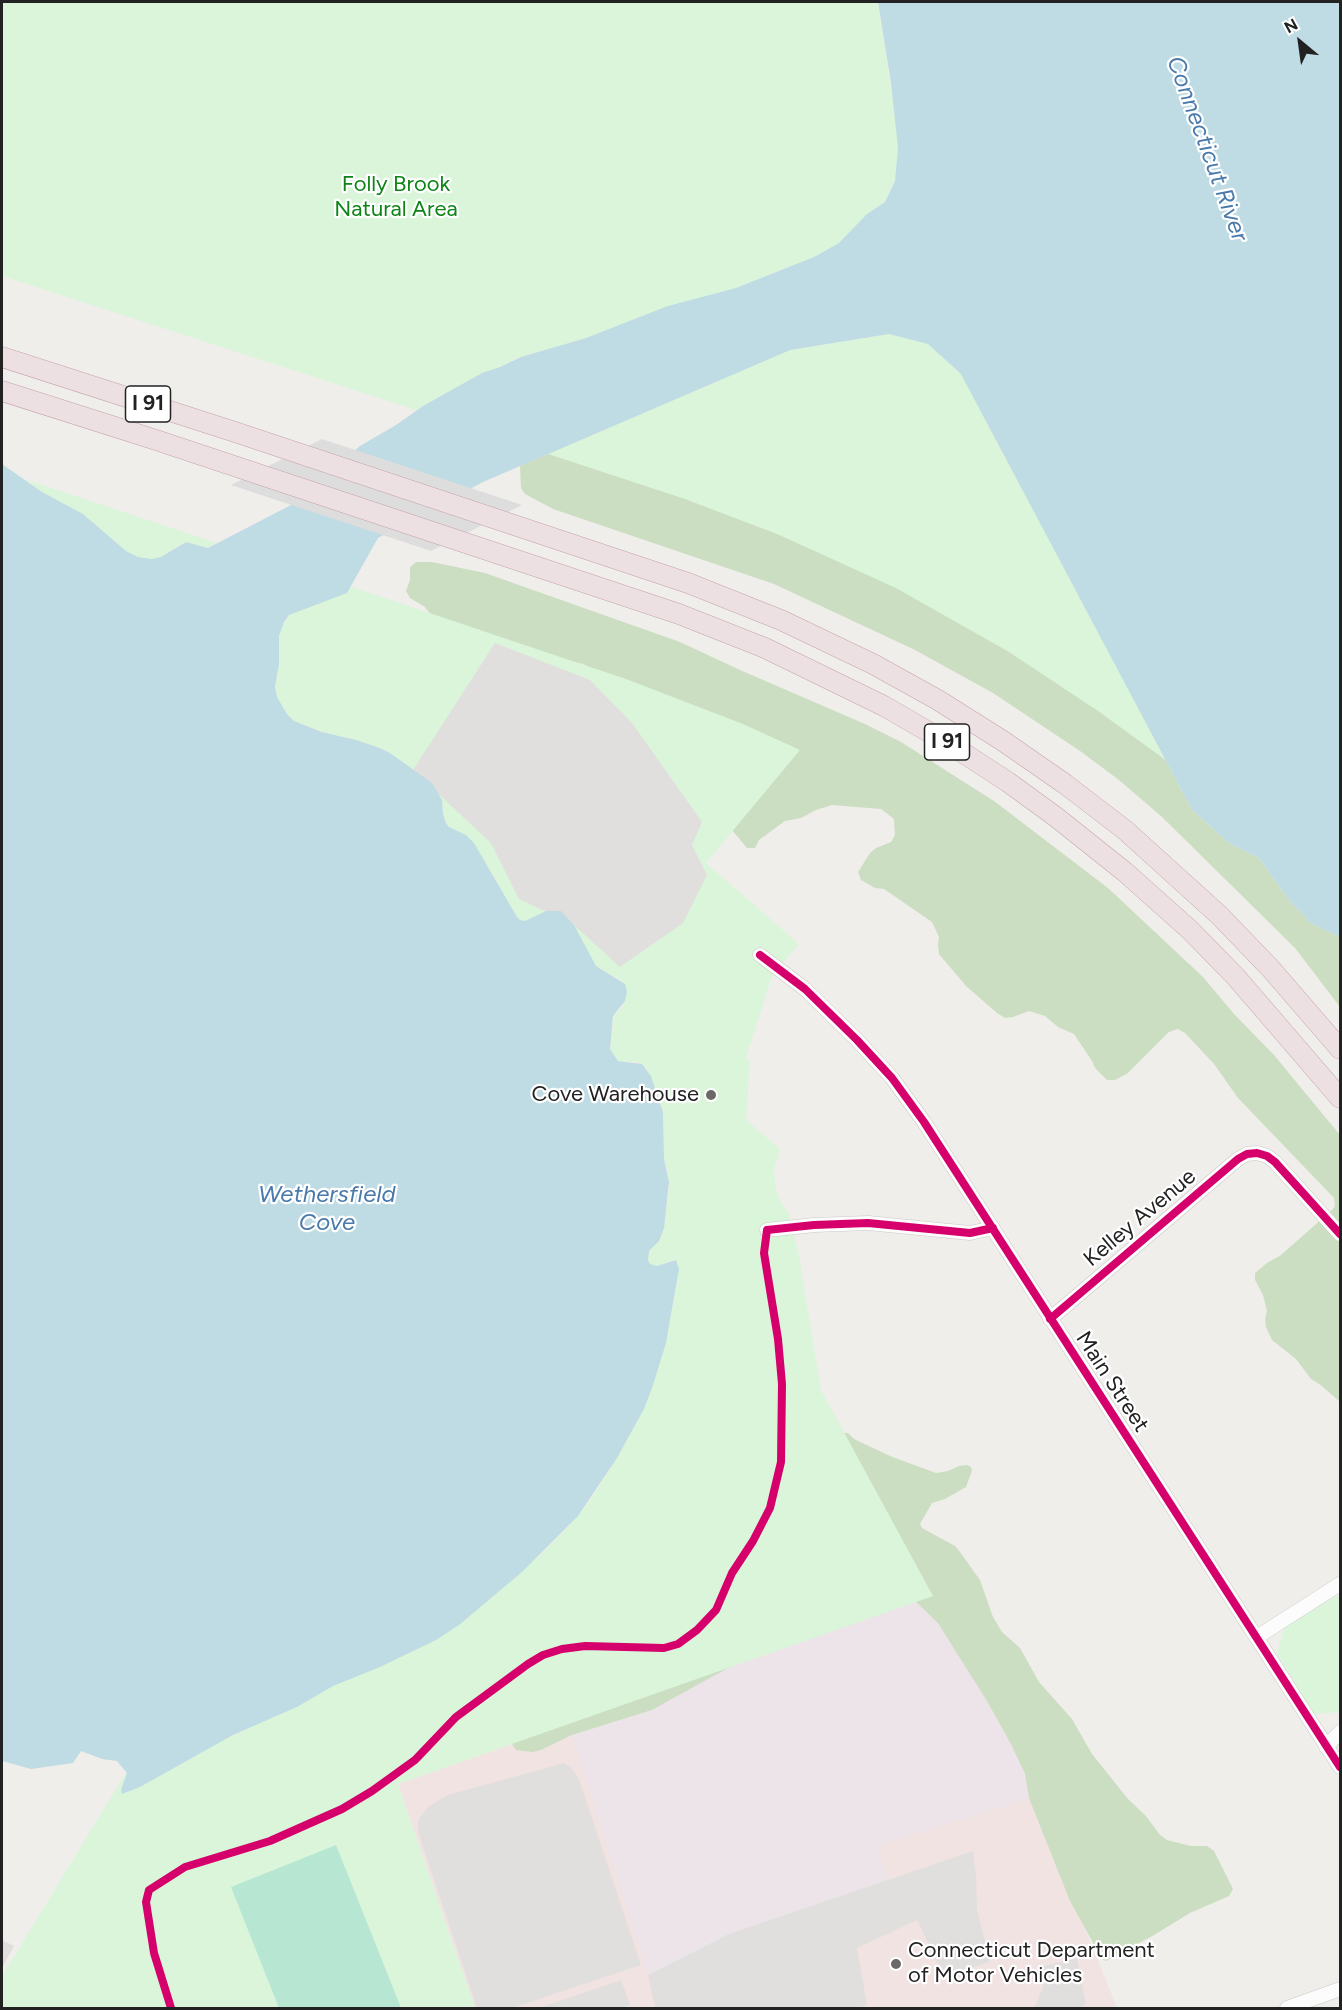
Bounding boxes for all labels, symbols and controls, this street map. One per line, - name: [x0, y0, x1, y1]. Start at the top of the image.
- north arrow: [1270, 12, 1330, 72]
- text: N: [1281, 15, 1301, 37]
- water label: Connecticut River: [1160, 53, 1254, 245]
- park label: Folly Brook Natural Area: [334, 172, 458, 224]
- road number: I 91: [126, 386, 170, 422]
- road number: I 91: [924, 724, 970, 760]
- place label: Cove Warehouse: [532, 1082, 699, 1108]
- marker: Cove Warehouse: [704, 1088, 718, 1102]
- street label: Kelley Avenue: [1079, 1164, 1201, 1272]
- water label: Wethersfield Cove: [258, 1181, 396, 1237]
- street label: Main Street: [1070, 1327, 1154, 1437]
- place label: Connecticut Department of Motor Vehicles: [908, 1938, 1155, 1990]
- marker: Connecticut Department of Motor Vehicles: [889, 1957, 903, 1971]

